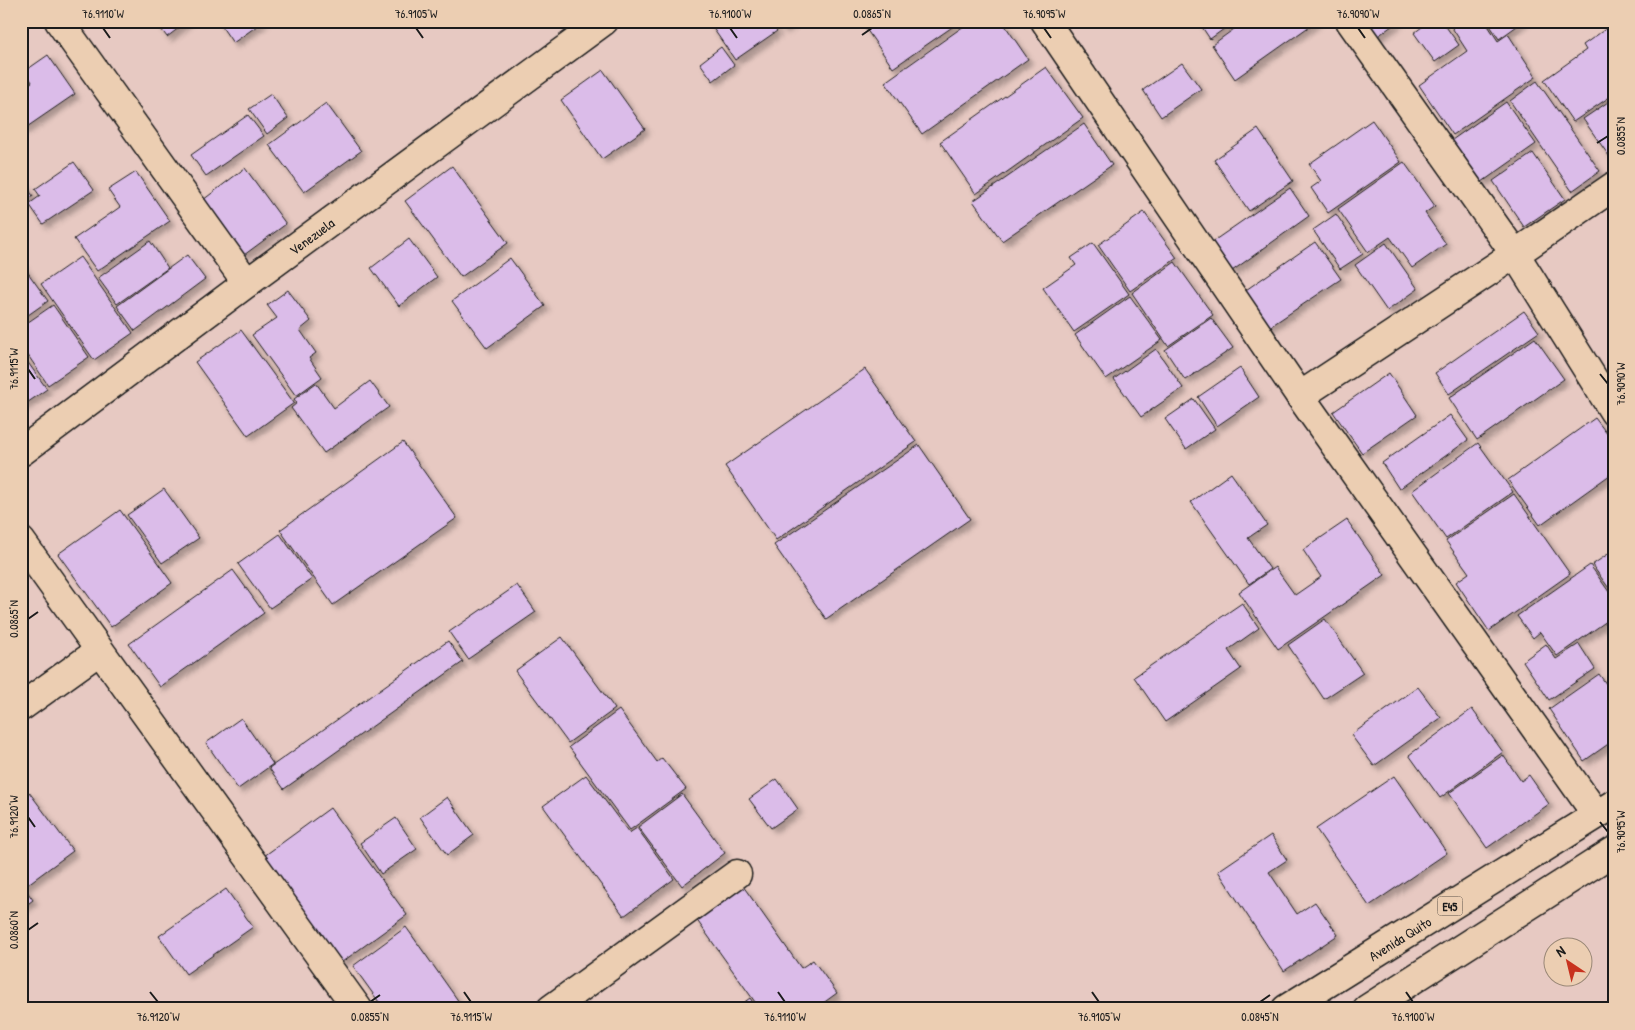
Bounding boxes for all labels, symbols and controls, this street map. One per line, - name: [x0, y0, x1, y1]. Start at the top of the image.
- text: 76.9110°W: [82, 5, 125, 22]
- text: 76.9105°W: [395, 5, 438, 22]
- text: 76.9100°W: [709, 5, 752, 22]
- text: 0.0865°N: [853, 5, 891, 22]
- text: 76.9095°W: [1023, 5, 1066, 22]
- text: 76.9090°W: [1336, 5, 1380, 22]
- text: 0.0855°N: [1612, 117, 1629, 155]
- street label: Venezuela: [285, 213, 338, 259]
- text: 76.9115°W: [5, 348, 22, 390]
- text: 76.9090°W: [1612, 362, 1629, 406]
- text: 0.0865°N: [5, 600, 22, 638]
- text: 76.9120°W: [5, 795, 22, 839]
- text: 76.9095°W: [1612, 810, 1629, 853]
- road number: E45: [1438, 896, 1462, 916]
- text: 0.0860°N: [5, 911, 22, 949]
- street label: Avenida Quito: [1365, 911, 1435, 965]
- north arrow: [1542, 938, 1592, 988]
- text: N: [1552, 941, 1569, 961]
- text: 76.9120°W: [136, 1008, 180, 1025]
- text: 0.0855°N: [351, 1008, 389, 1025]
- text: 76.9115°W: [450, 1008, 492, 1025]
- text: 76.9110°W: [764, 1008, 807, 1025]
- text: 76.9105°W: [1078, 1008, 1121, 1025]
- text: 0.0845°N: [1241, 1008, 1279, 1025]
- text: 76.9100°W: [1392, 1008, 1435, 1025]

